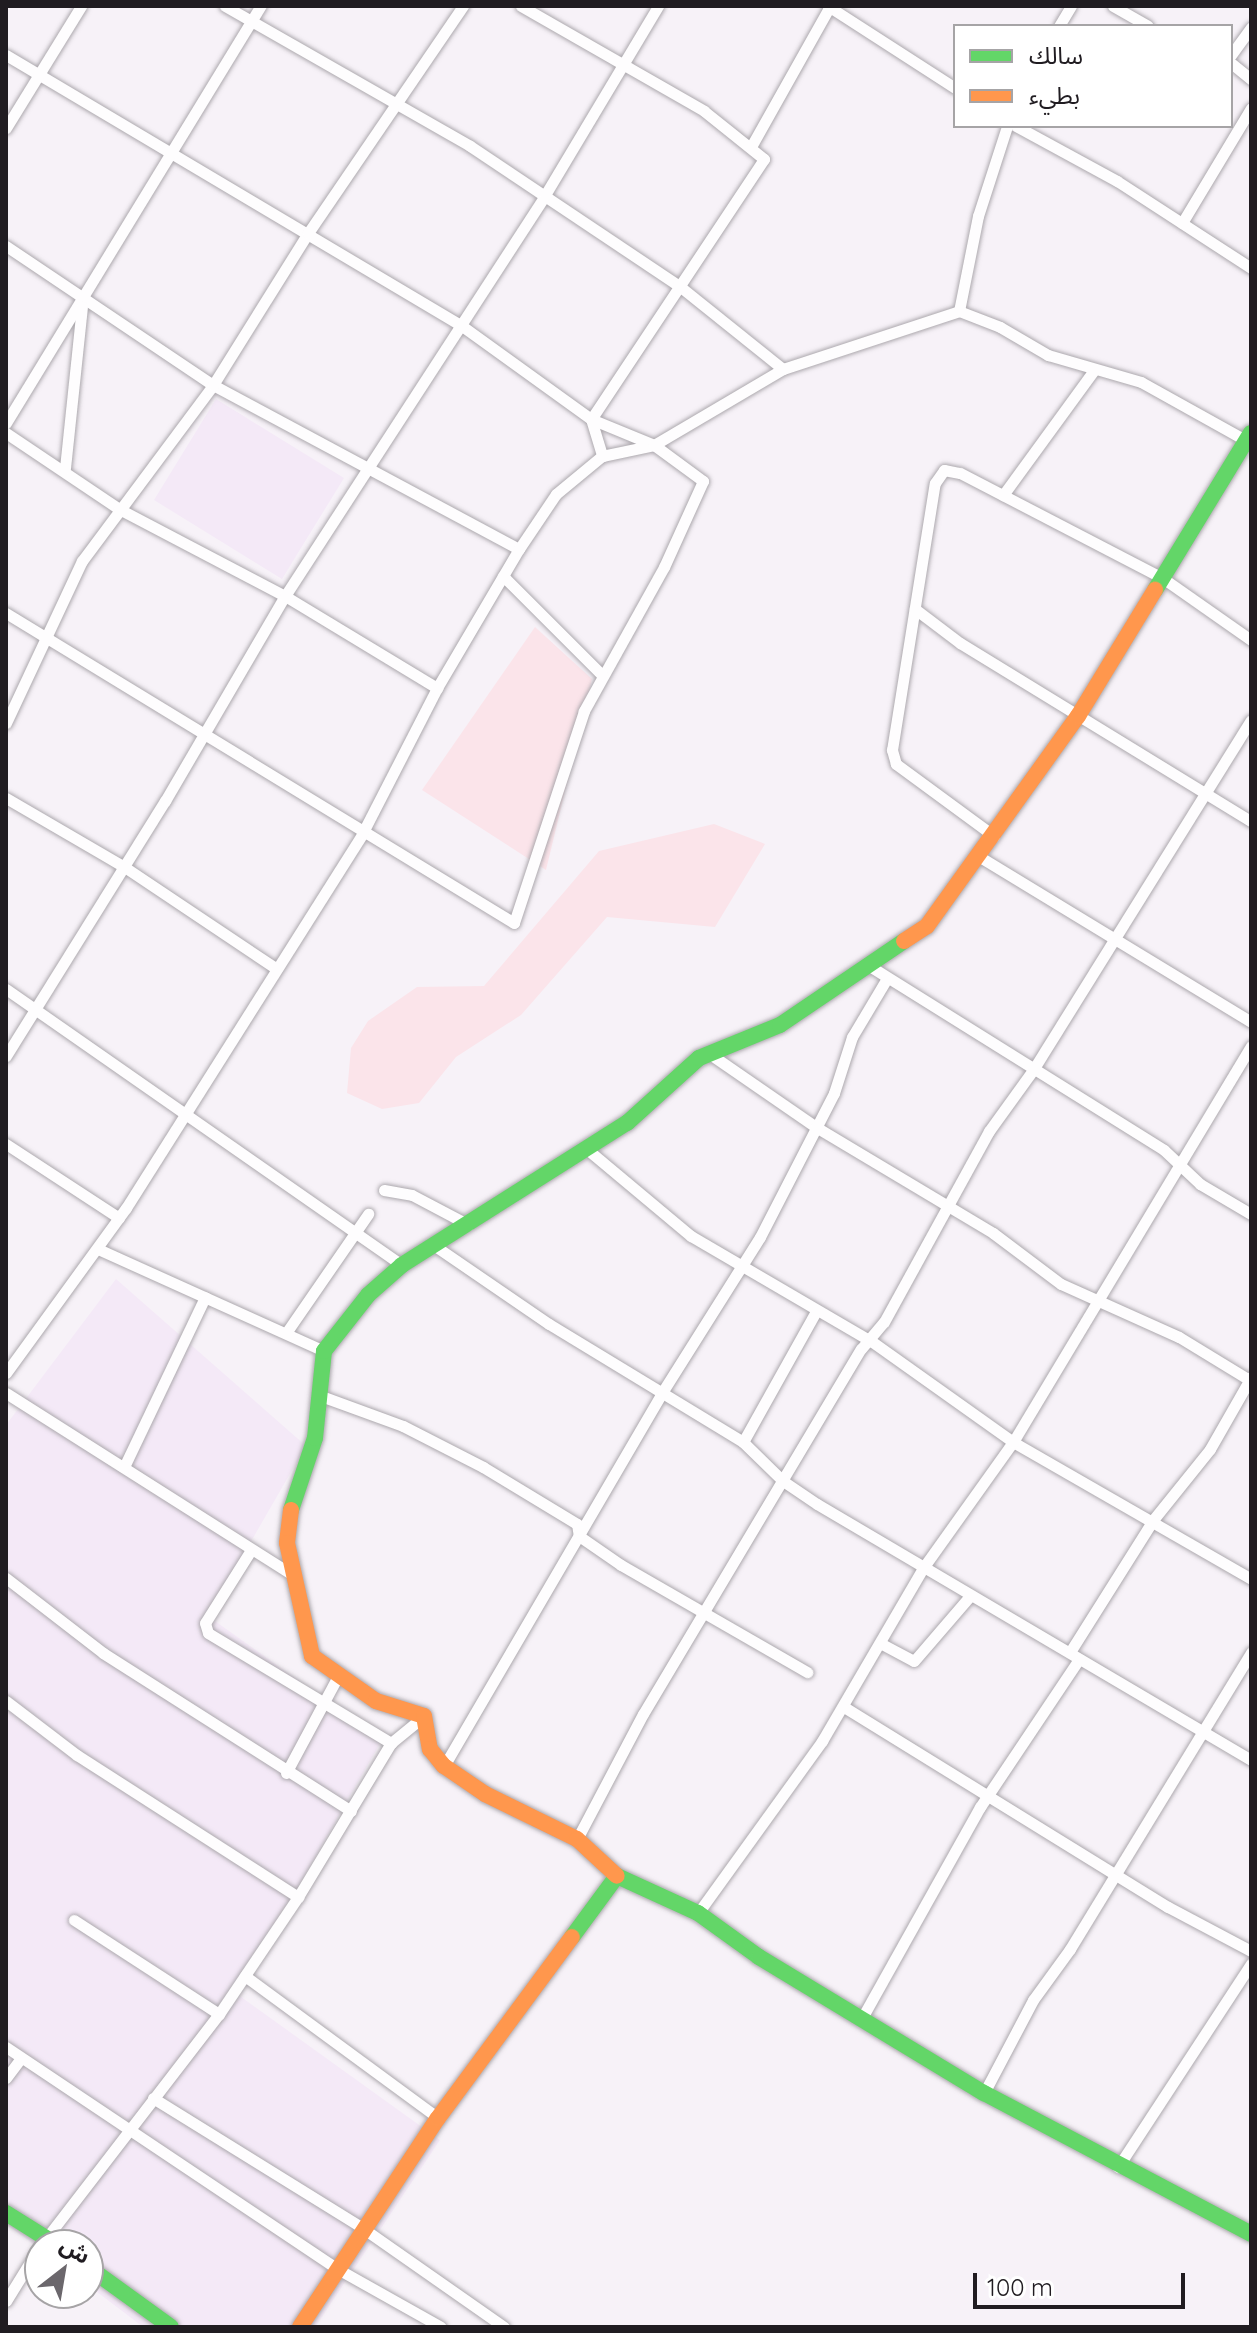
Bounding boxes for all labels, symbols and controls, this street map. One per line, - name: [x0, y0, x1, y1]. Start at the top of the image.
- legend: [953, 24, 1233, 128]
- text: سالك: [1029, 40, 1083, 70]
- text: بطيء: [1029, 80, 1080, 110]
- north arrow: [24, 2229, 104, 2309]
- text: ش: [55, 2230, 95, 2270]
- scale bar: [977, 2257, 1189, 2307]
- text: 100 m: [987, 2272, 1053, 2302]

